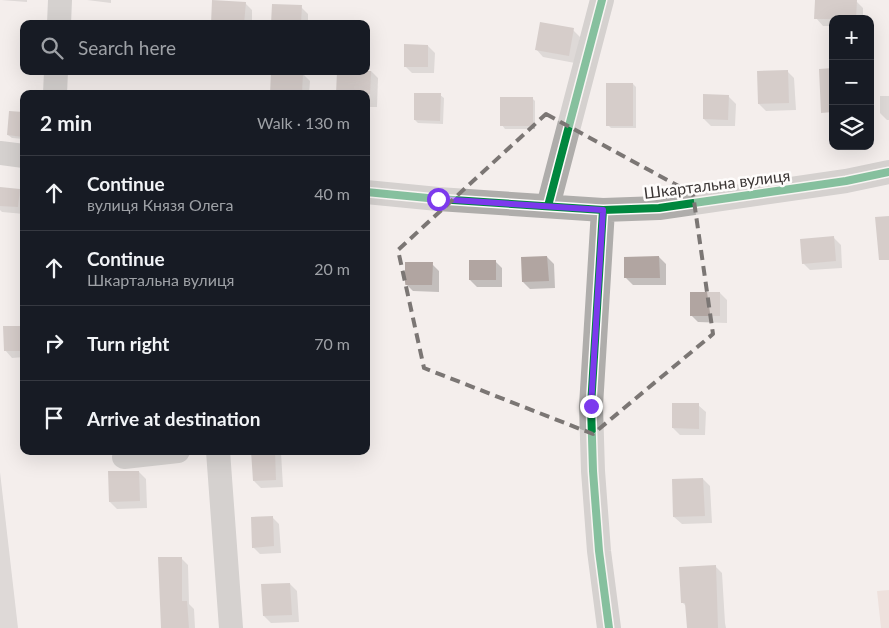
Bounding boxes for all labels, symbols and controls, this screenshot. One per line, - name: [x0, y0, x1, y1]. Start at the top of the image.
- map controls: [829, 15, 874, 150]
- button: +: [829, 15, 874, 60]
- search box: [20, 20, 370, 75]
- icon: search: [38, 34, 66, 62]
- text: Search here: [78, 36, 176, 59]
- button: −: [829, 60, 874, 105]
- button: layers: [829, 105, 874, 150]
- text: 2 min: [40, 110, 92, 135]
- text: Walk · 130 m: [257, 113, 350, 132]
- street label: Шкартальна вулиця: [643, 165, 791, 202]
- text: Continue: [87, 172, 165, 195]
- icon: ahead: [40, 179, 68, 207]
- text: 40 m: [314, 184, 350, 203]
- route start: [427, 188, 450, 211]
- text: вулиця Князя Олега: [87, 195, 233, 214]
- text: Continue: [87, 247, 165, 270]
- icon: ahead: [40, 254, 68, 282]
- text: 20 m: [314, 259, 350, 278]
- text: Шкартальна вулиця: [87, 270, 234, 289]
- icon: right: [40, 329, 68, 357]
- text: Turn right: [87, 332, 169, 355]
- text: 70 m: [314, 334, 350, 353]
- route end: [580, 395, 603, 418]
- icon: arrive: [40, 404, 68, 432]
- text: Arrive at destination: [87, 407, 260, 430]

